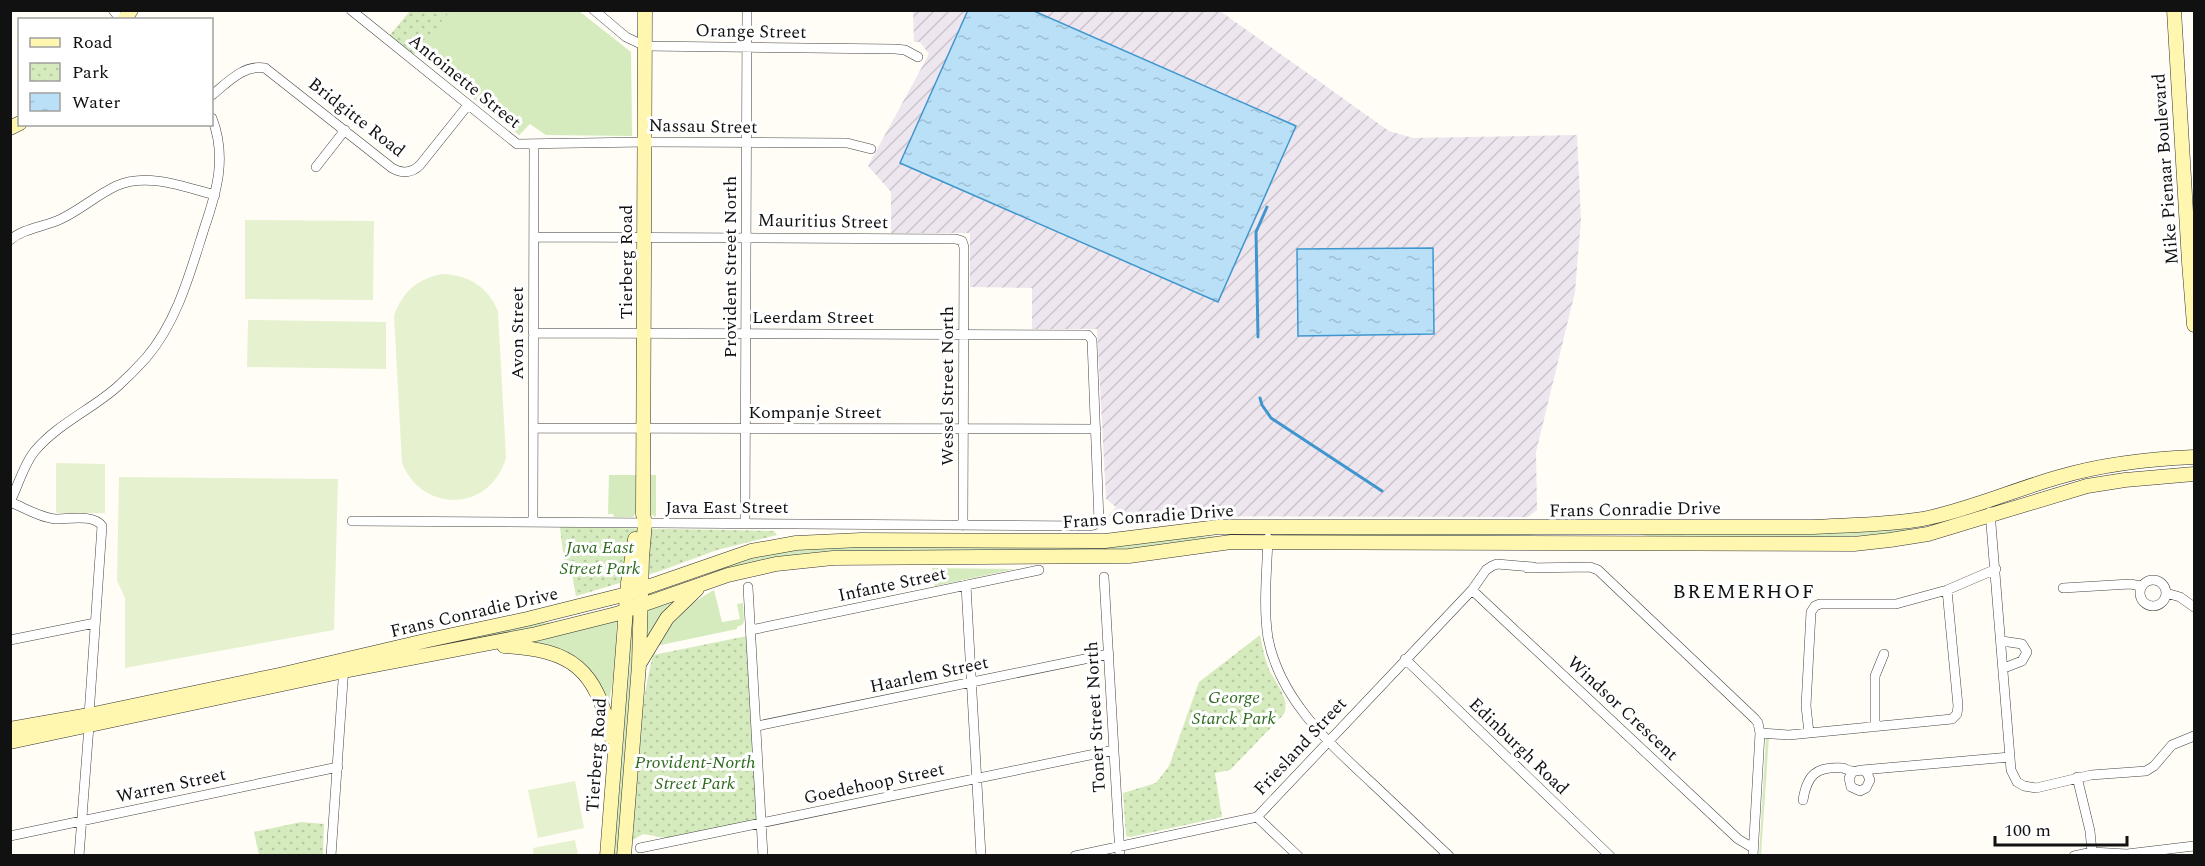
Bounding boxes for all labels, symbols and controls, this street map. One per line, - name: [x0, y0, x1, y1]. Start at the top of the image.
- street label: Orange Street: [695, 17, 807, 46]
- legend: [18, 18, 213, 126]
- street label: Antoinette Street: [403, 27, 527, 135]
- text: Road: [72, 29, 113, 56]
- text: Park: [72, 59, 109, 86]
- street label: Bridgitte Road: [302, 71, 411, 164]
- street label: Mike Pienaar Boulevard: [2145, 72, 2186, 266]
- text: Water: [72, 89, 120, 116]
- street label: Nassau Street: [648, 112, 758, 141]
- street label: Provident Street North: [717, 176, 744, 358]
- street label: Tierberg Road: [613, 205, 640, 319]
- street label: Mauritius Street: [757, 207, 888, 236]
- street label: Avon Street: [504, 286, 531, 380]
- street label: Leerdam Street: [752, 304, 874, 331]
- street label: Wessel Street North: [934, 306, 961, 466]
- street label: Kompanje Street: [748, 399, 882, 426]
- street label: Java East Street: [665, 494, 789, 521]
- street label: Frans Conradie Drive: [1549, 495, 1721, 524]
- street label: Frans Conradie Drive: [1061, 497, 1235, 536]
- park label: Java East Street Park: [560, 534, 641, 582]
- street label: Infante Street: [836, 560, 949, 609]
- district label: BREMERHOF: [1673, 577, 1815, 607]
- street label: Frans Conradie Drive: [387, 580, 561, 645]
- street label: Toner Street North: [1078, 641, 1113, 793]
- street label: Haarlem Street: [867, 649, 991, 700]
- street label: Windsor Crescent: [1561, 649, 1684, 767]
- park label: George Starck Park: [1192, 684, 1277, 732]
- street label: Friesland Street: [1247, 691, 1353, 802]
- street label: Edinburgh Road: [1462, 691, 1575, 801]
- street label: Tierberg Road: [579, 697, 614, 813]
- park label: Provident-North Street Park: [634, 749, 756, 797]
- street label: Goedehoop Street: [801, 755, 947, 812]
- street label: Warren Street: [114, 761, 228, 810]
- scale bar: [1995, 809, 2127, 847]
- text: 100 m: [2004, 817, 2051, 844]

